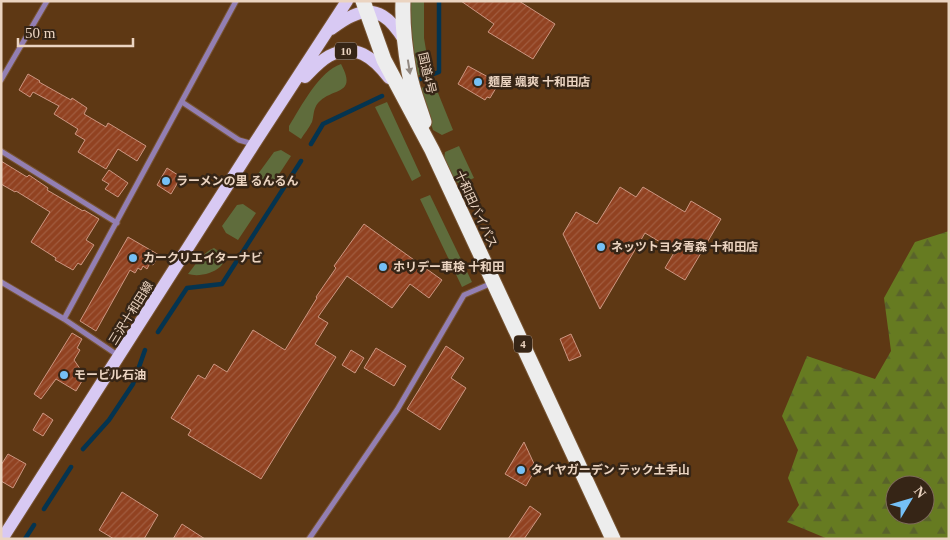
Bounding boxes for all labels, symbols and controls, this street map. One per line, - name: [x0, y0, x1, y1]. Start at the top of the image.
- scale bar: [18, 15, 132, 47]
- text: 50 m: [25, 25, 56, 41]
- road number: 10: [335, 42, 357, 59]
- street label: 国道4号: [415, 51, 439, 95]
- one-way arrow: [405, 59, 413, 75]
- place label: 麺屋 颯爽 十和田店: [488, 75, 590, 89]
- marker: 麺屋 颯爽 十和田店: [472, 76, 484, 88]
- street label: 十和田バイパス: [452, 168, 500, 250]
- place label: ラーメンの里 るんるん: [176, 174, 299, 188]
- marker: ラーメンの里 るんるん: [160, 175, 172, 187]
- place label: ネッツトヨタ青森 十和田店: [611, 240, 758, 254]
- marker: ネッツトヨタ青森 十和田店: [595, 241, 607, 253]
- place label: カークリエイターナビ: [143, 251, 263, 265]
- marker: カークリエイターナビ: [127, 252, 139, 264]
- place label: ホリデー車検 十和田: [393, 260, 504, 274]
- marker: ホリデー車検 十和田: [377, 261, 389, 273]
- street label: 三沢十和田線: [106, 279, 156, 347]
- road number: 4: [514, 336, 532, 352]
- place label: モービル石油: [74, 368, 146, 382]
- marker: モービル石油: [58, 369, 70, 381]
- place label: タイヤガーデン テック土手山: [531, 463, 690, 477]
- marker: タイヤガーデン テック土手山: [515, 464, 527, 476]
- north arrow: [885, 475, 935, 525]
- text: N: [911, 484, 929, 501]

